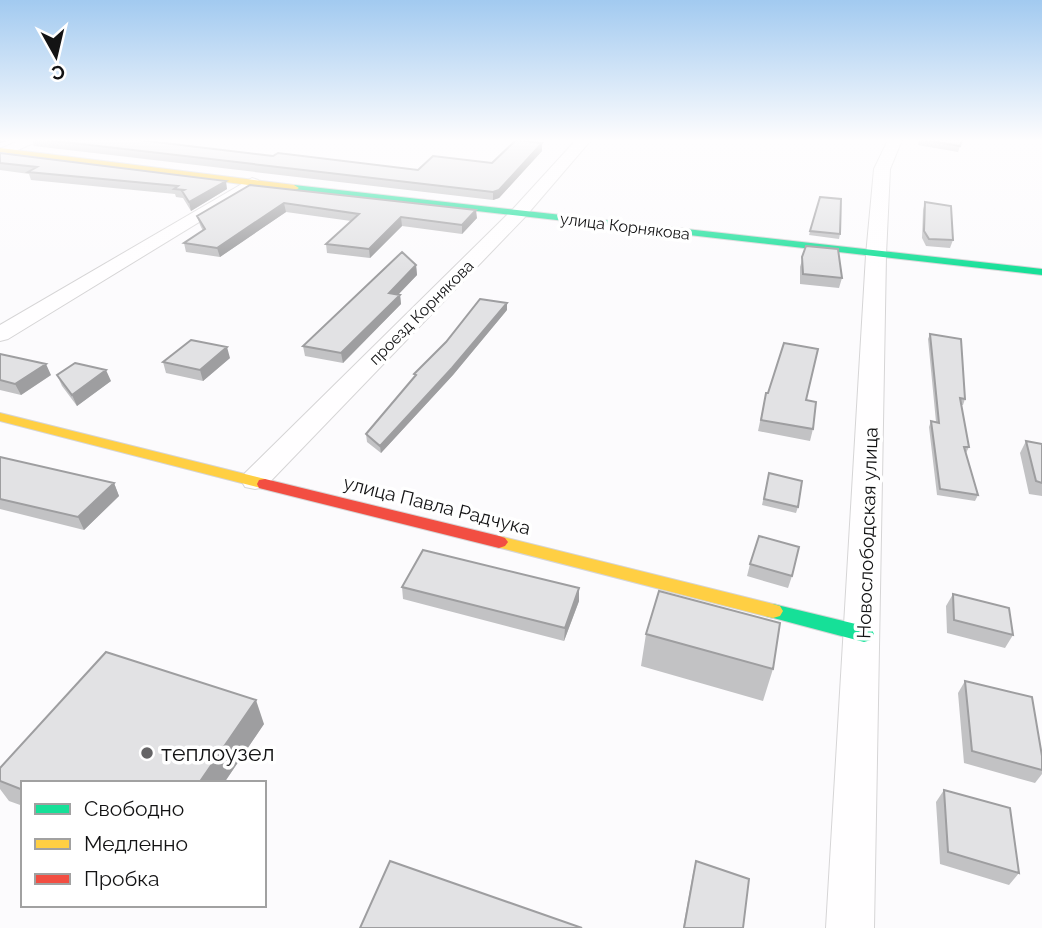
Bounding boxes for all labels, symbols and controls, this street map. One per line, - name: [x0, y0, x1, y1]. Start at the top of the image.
- north arrow: [21, 21, 91, 91]
- text: С: [50, 61, 66, 85]
- street label: улица Корнякова: [559, 209, 691, 244]
- street label: проезд Корнякова: [365, 256, 478, 369]
- street label: Новослободская улица: [852, 427, 882, 639]
- street label: улица Павла Радчука: [341, 471, 533, 539]
- place label: теплоузел: [161, 739, 275, 766]
- marker: теплоузел: [139, 745, 155, 761]
- legend: [21, 781, 266, 907]
- text: Свободно: [84, 796, 184, 821]
- text: Медленно: [84, 831, 188, 856]
- text: Пробка: [84, 866, 160, 891]

